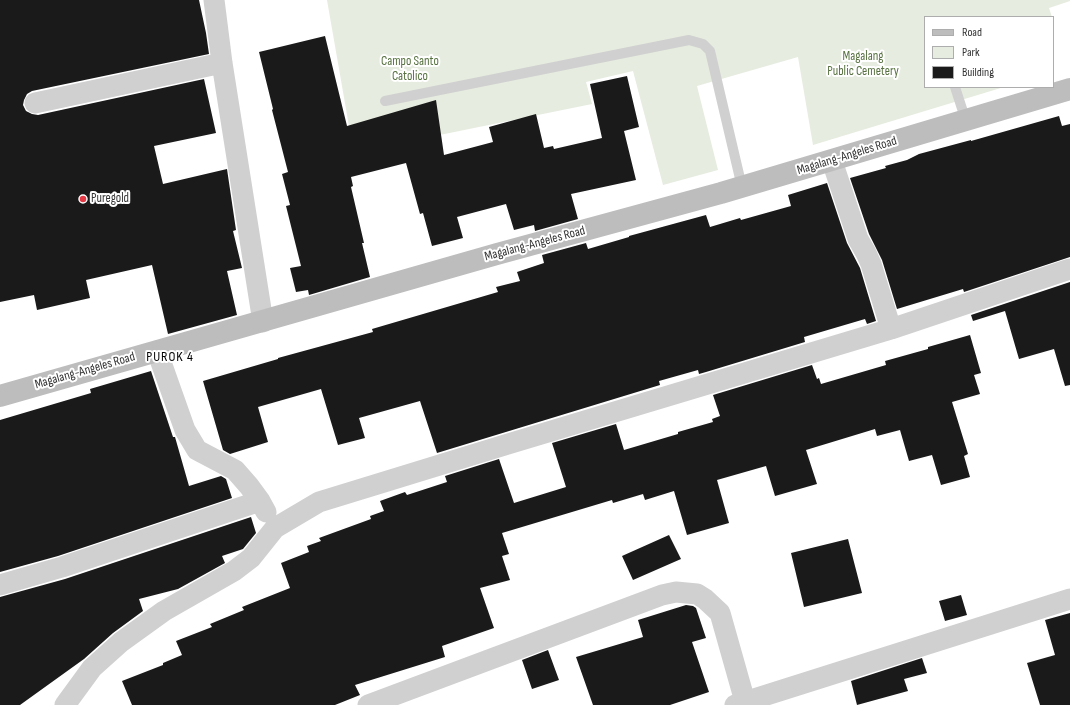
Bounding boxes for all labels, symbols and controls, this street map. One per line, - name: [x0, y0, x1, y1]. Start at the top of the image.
- legend: [924, 16, 1054, 88]
- text: Road: [962, 25, 982, 40]
- text: Park: [962, 45, 980, 60]
- park label: Magalang Public Cemetery: [827, 49, 899, 80]
- park label: Campo Santo Catolico: [381, 54, 439, 85]
- text: Building: [962, 65, 994, 80]
- street label: Magalang-Angeles Road: [795, 133, 899, 179]
- place label: Puregold: [91, 191, 129, 207]
- marker: Puregold: [78, 194, 88, 204]
- street label: Magalang-Angeles Road: [483, 223, 587, 265]
- street label: Magalang-Angeles Road: [33, 349, 137, 393]
- district label: PUROK 4: [146, 349, 194, 365]

